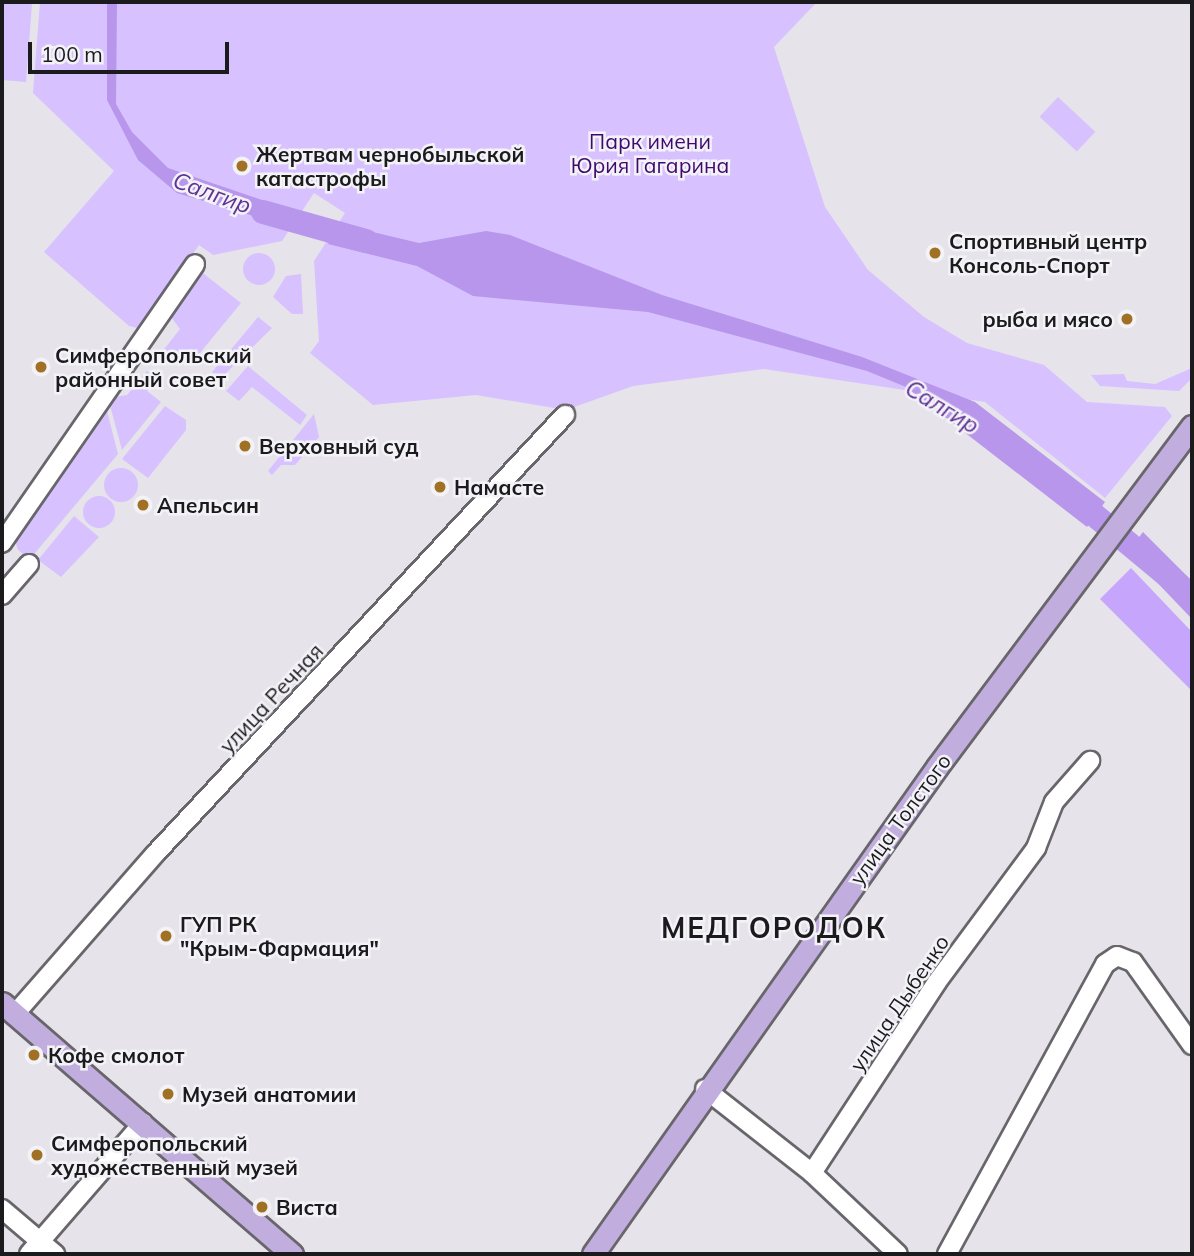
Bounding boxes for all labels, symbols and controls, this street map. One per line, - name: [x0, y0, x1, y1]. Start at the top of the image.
- scale bar: [32, 28, 233, 72]
- text: 100 m: [41, 41, 103, 67]
- park label: Парк имени Юрия Гагарина: [571, 128, 729, 178]
- place label: Жертвам чернобыльской катастрофы: [256, 141, 524, 191]
- marker: Жертвам чернобыльской катастрофы: [234, 158, 250, 174]
- water label: Салгир: [169, 166, 255, 220]
- place label: Спортивный центр Консоль-Спорт: [949, 228, 1147, 278]
- marker: Спортивный центр Консоль-Спорт: [927, 245, 943, 261]
- place label: рыба и мясо: [982, 306, 1113, 332]
- marker: рыба и мясо: [1119, 311, 1135, 327]
- place label: Симферопольский районный совет: [55, 342, 252, 392]
- marker: Симферопольский районный совет: [33, 359, 49, 375]
- water label: Салгир: [900, 374, 984, 440]
- place label: Верховный суд: [259, 433, 419, 459]
- marker: Верховный суд: [237, 438, 253, 454]
- place label: Намасте: [454, 474, 544, 500]
- marker: Намасте: [432, 479, 448, 495]
- place label: Апельсин: [157, 492, 259, 518]
- marker: Апельсин: [135, 497, 151, 513]
- street label: улица Речная: [214, 638, 328, 758]
- street label: улица Толстого: [844, 749, 956, 889]
- place label: ГУП РК "Крым-Фармация": [180, 911, 379, 961]
- district label: МЕДГОРОДОК: [662, 911, 886, 945]
- marker: ГУП РК "Крым-Фармация": [158, 928, 174, 944]
- street label: улица Дыбенко: [844, 930, 954, 1076]
- place label: Кофе смолот: [48, 1042, 184, 1068]
- marker: Кофе смолот: [26, 1047, 42, 1063]
- place label: Музей анатомии: [182, 1081, 356, 1107]
- marker: Музей анатомии: [160, 1086, 176, 1102]
- place label: Симферопольский художественный музей: [51, 1130, 298, 1180]
- marker: Симферопольский художественный музей: [29, 1147, 45, 1163]
- place label: Виста: [276, 1194, 338, 1220]
- marker: Виста: [254, 1199, 270, 1215]

